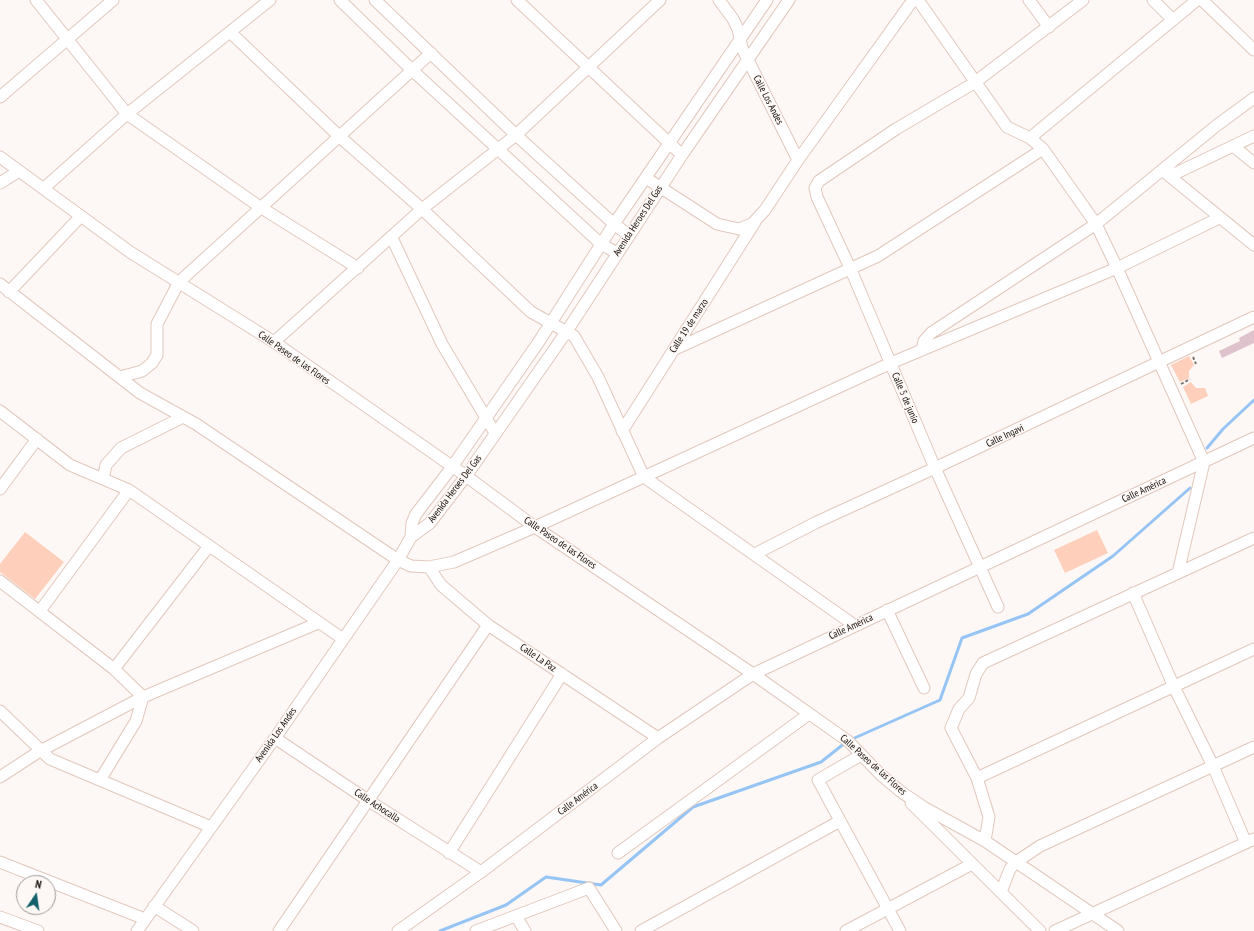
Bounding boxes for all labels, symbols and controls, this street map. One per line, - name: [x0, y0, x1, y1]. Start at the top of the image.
- street label: Calle Los Andes: [750, 73, 786, 127]
- street label: Avenida Heroes Del Gas: [611, 183, 665, 259]
- street label: Calle 19 de marzo: [667, 297, 711, 355]
- street label: Calle Paseo de las Flores: [256, 329, 332, 387]
- street label: Calle 5 de junio: [889, 371, 921, 425]
- street label: Calle Ingavi: [984, 422, 1026, 450]
- street label: Avenida Heroes Del Gas: [426, 453, 484, 525]
- street label: Calle América: [1120, 475, 1168, 505]
- street label: Calle Paseo de las Flores: [521, 514, 599, 572]
- street label: Calle América: [827, 612, 875, 642]
- street label: Calle La Paz: [518, 641, 558, 675]
- street label: Avenida Los Andes: [253, 705, 299, 765]
- street label: Calle Paseo de las Flores: [837, 732, 909, 798]
- street label: Calle América: [556, 780, 600, 818]
- street label: Calle Achocalla: [352, 787, 402, 825]
- north arrow: [16, 875, 56, 915]
- text: N: [34, 877, 43, 892]

